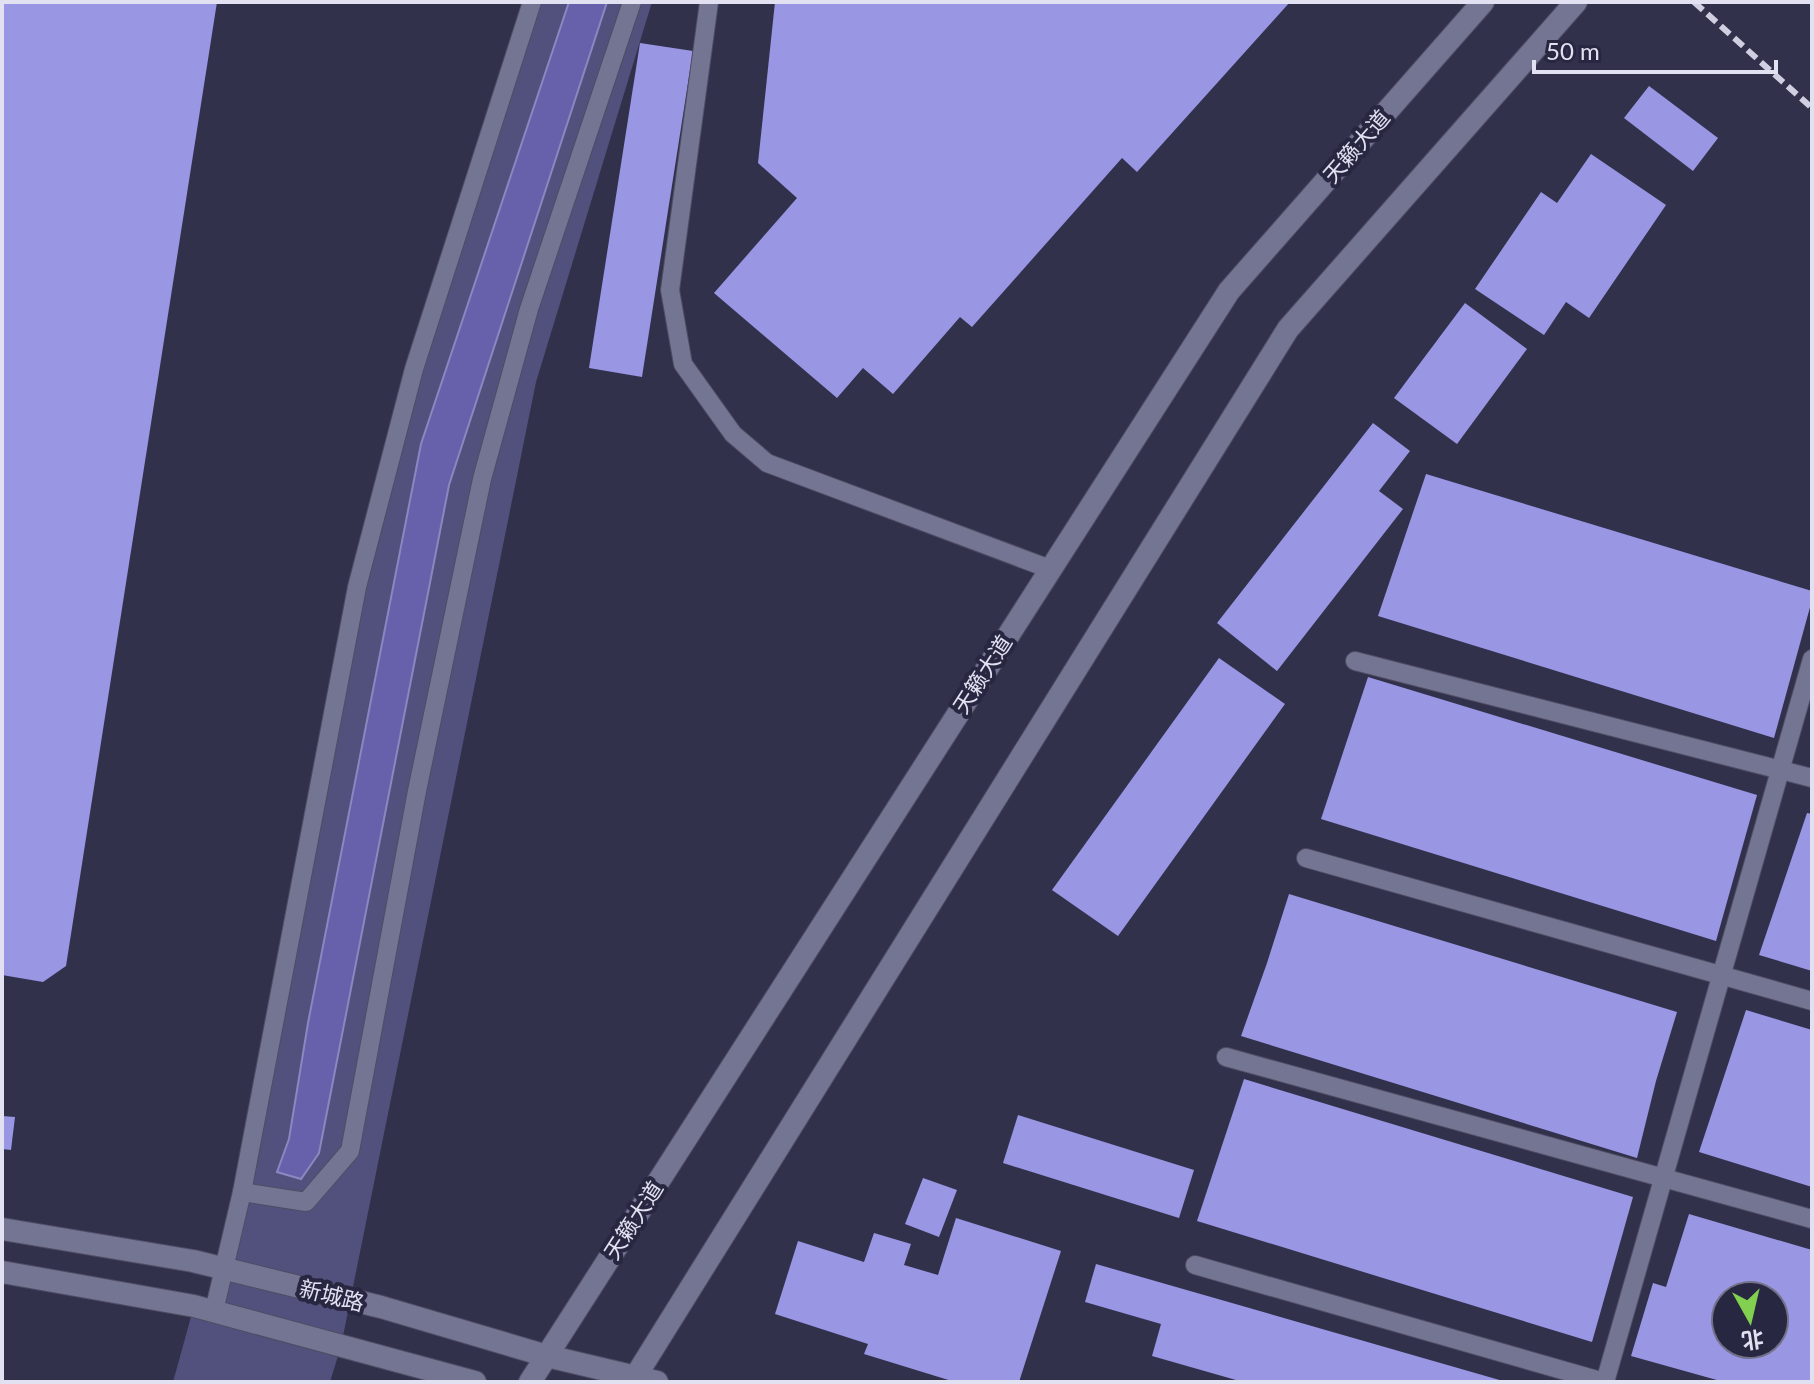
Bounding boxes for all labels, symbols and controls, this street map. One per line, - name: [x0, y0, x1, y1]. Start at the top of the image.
- scale bar: [1534, 24, 1776, 74]
- text: 50 m: [1546, 36, 1600, 65]
- street label: 天籁大道: [1317, 104, 1395, 188]
- street label: 天籁大道: [947, 630, 1017, 718]
- street label: 天籁大道: [598, 1176, 668, 1264]
- street label: 新城路: [297, 1274, 367, 1316]
- north arrow: [1710, 1280, 1790, 1360]
- text: 北: [1740, 1325, 1766, 1355]

